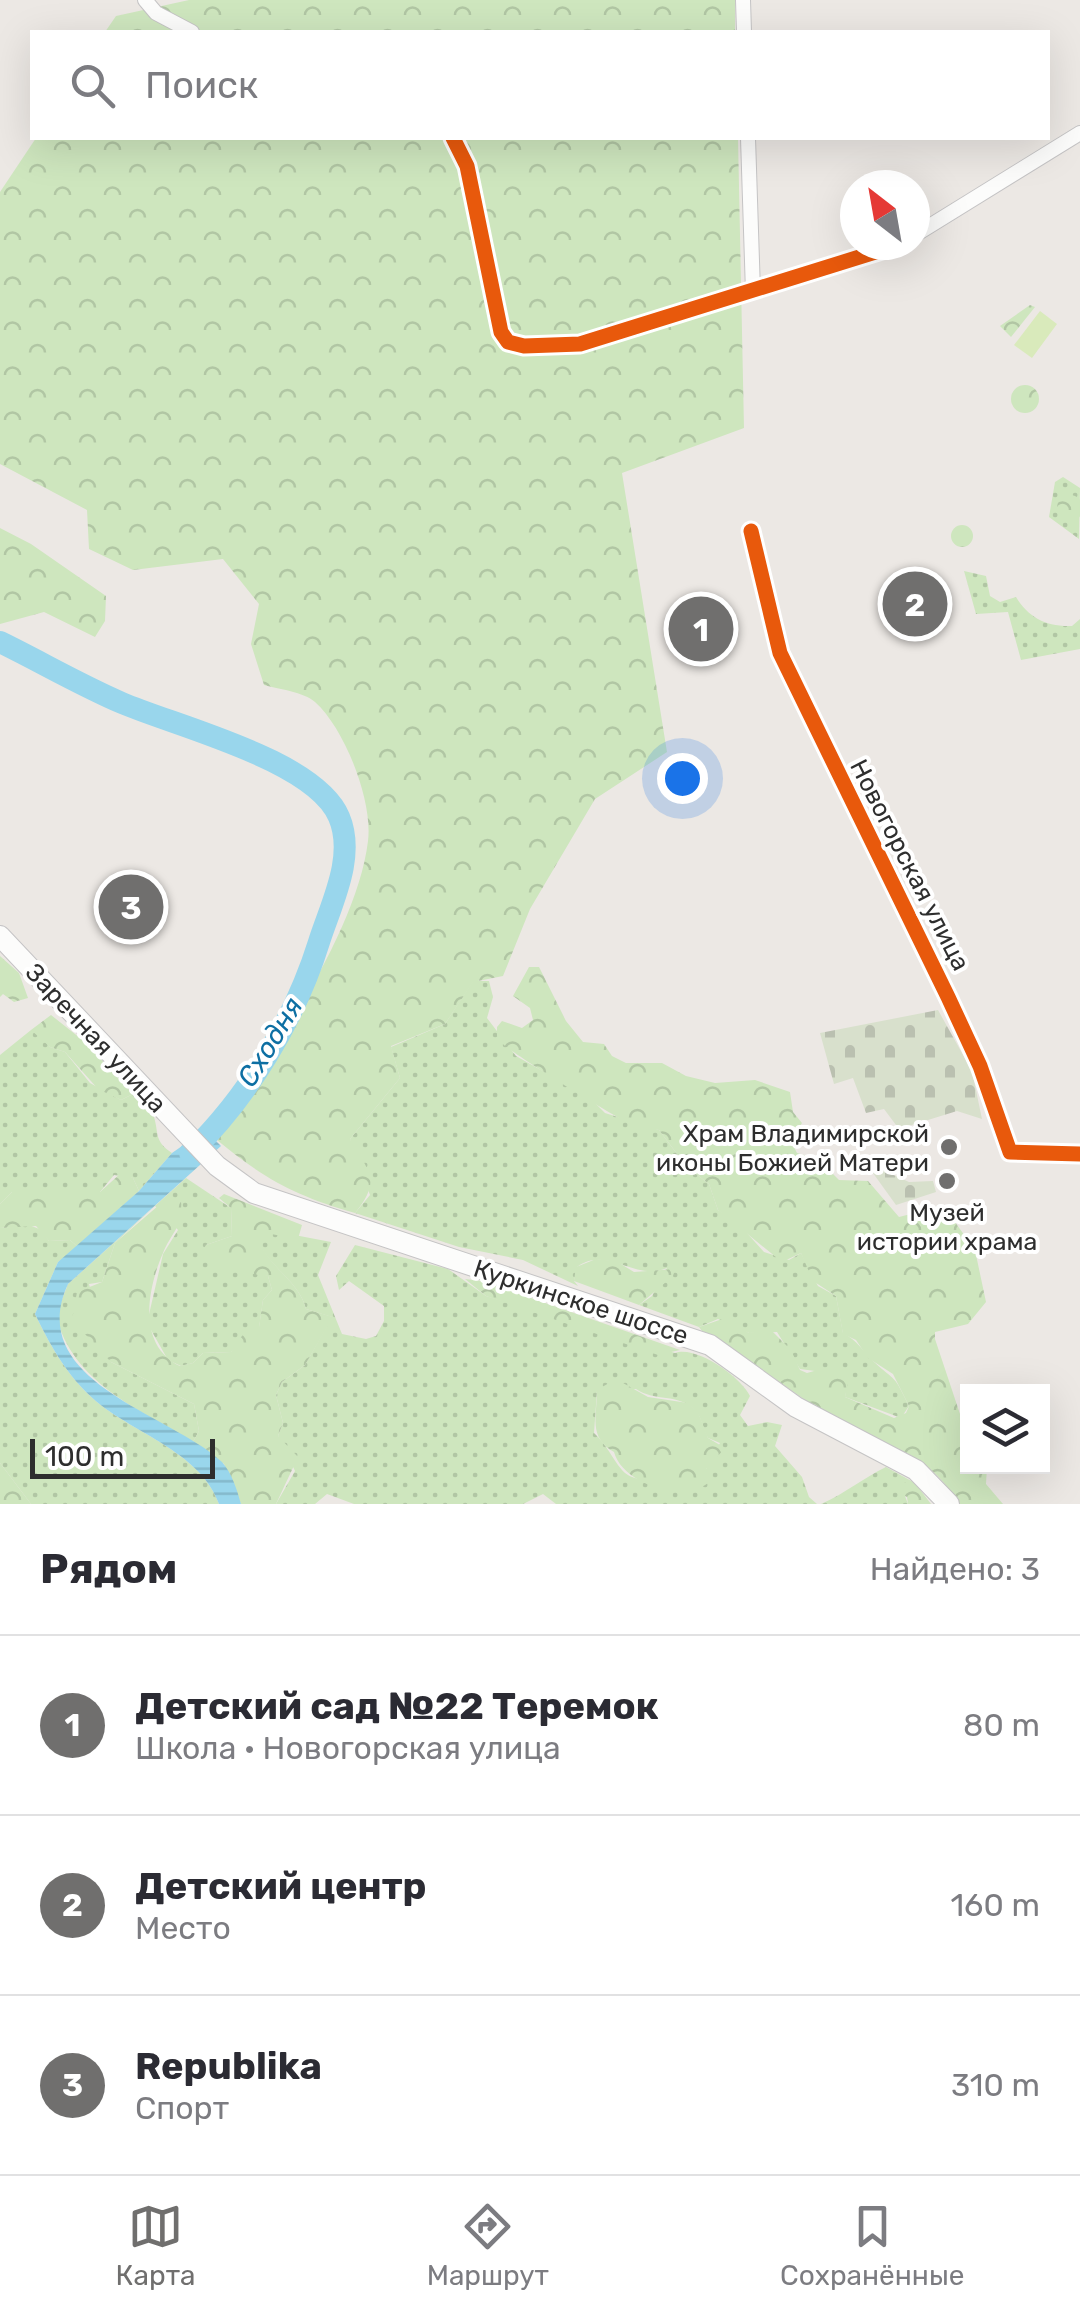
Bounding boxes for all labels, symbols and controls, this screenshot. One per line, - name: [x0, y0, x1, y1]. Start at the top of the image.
- search box: [30, 30, 1050, 140]
- icon: search: [65, 58, 120, 113]
- text: Поиск: [145, 62, 258, 108]
- north arrow: [840, 170, 930, 260]
- pin: 2: [882, 566, 948, 642]
- pin: 1: [668, 592, 734, 666]
- your location: [657, 753, 708, 804]
- street label: Новогорская улица: [844, 755, 976, 975]
- pin: 3: [98, 870, 164, 944]
- street label: Заречная улица: [20, 958, 172, 1118]
- water label: Сходня: [231, 991, 309, 1093]
- place label: Храм Владимирской иконы Божией Матери: [656, 1119, 929, 1177]
- marker: Храм Владимирской иконы Божией Матери: [938, 1136, 960, 1158]
- marker: Музей истории храма: [936, 1170, 958, 1192]
- place label: Музей истории храма: [857, 1198, 1037, 1256]
- street label: Куркинское шоссе: [470, 1254, 692, 1350]
- map controls: [960, 1384, 1050, 1474]
- button: layers: [960, 1384, 1050, 1474]
- scale bar: [30, 1434, 215, 1478]
- text: 100 m: [45, 1440, 124, 1473]
- text: Рядом: [40, 1544, 177, 1594]
- text: Найдено: 3: [870, 1550, 1040, 1588]
- text: Детский сад №22 Теремок: [135, 1683, 659, 1729]
- text: 1: [65, 1706, 80, 1744]
- text: 80 m: [963, 1706, 1040, 1744]
- text: Школа · Новогорская улица: [135, 1729, 561, 1767]
- text: Детский центр: [135, 1863, 427, 1909]
- text: 2: [62, 1886, 83, 1924]
- text: 160 m: [950, 1886, 1040, 1924]
- text: Место: [135, 1909, 231, 1947]
- text: Republika: [135, 2043, 322, 2089]
- text: 3: [62, 2066, 83, 2104]
- text: 310 m: [951, 2066, 1040, 2104]
- text: Спорт: [135, 2089, 229, 2127]
- tab: Карта: [116, 2199, 195, 2292]
- tab: Маршрут: [427, 2199, 549, 2292]
- tab: Сохранённые: [780, 2199, 964, 2292]

